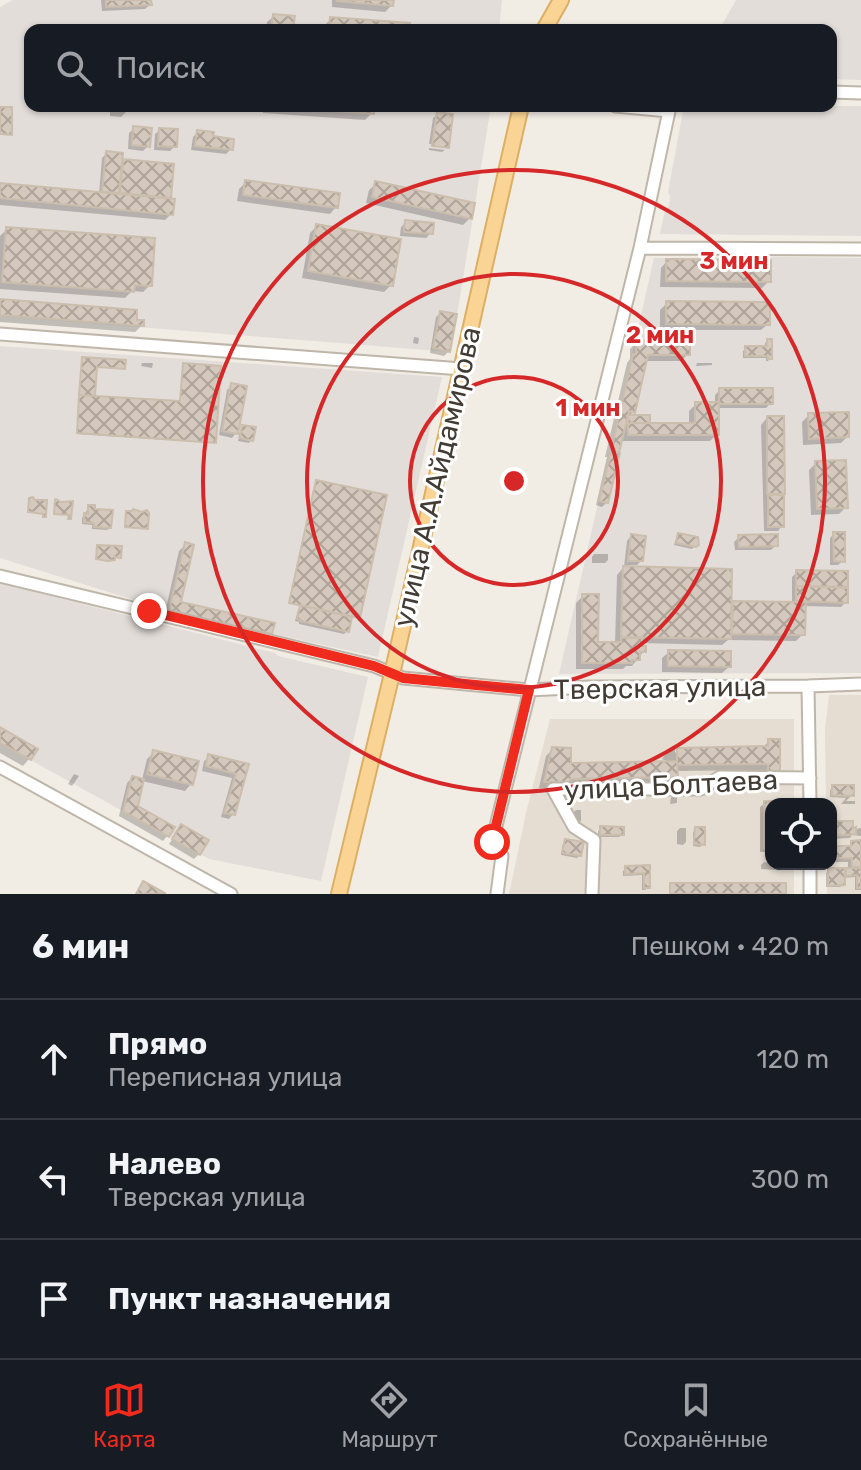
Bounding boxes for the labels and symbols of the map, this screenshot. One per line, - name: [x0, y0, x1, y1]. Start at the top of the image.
- text: 3 мин: [700, 247, 768, 275]
- text: 2 мин: [626, 321, 694, 349]
- street label: улица А.А.Айдамирова: [386, 324, 488, 630]
- text: 1 мин: [555, 394, 621, 422]
- centre of rings: [500, 467, 528, 495]
- route end: [131, 593, 167, 629]
- street label: Тверская улица: [553, 670, 767, 706]
- street label: улица Болтаева: [563, 763, 779, 807]
- route start: [474, 824, 510, 860]

